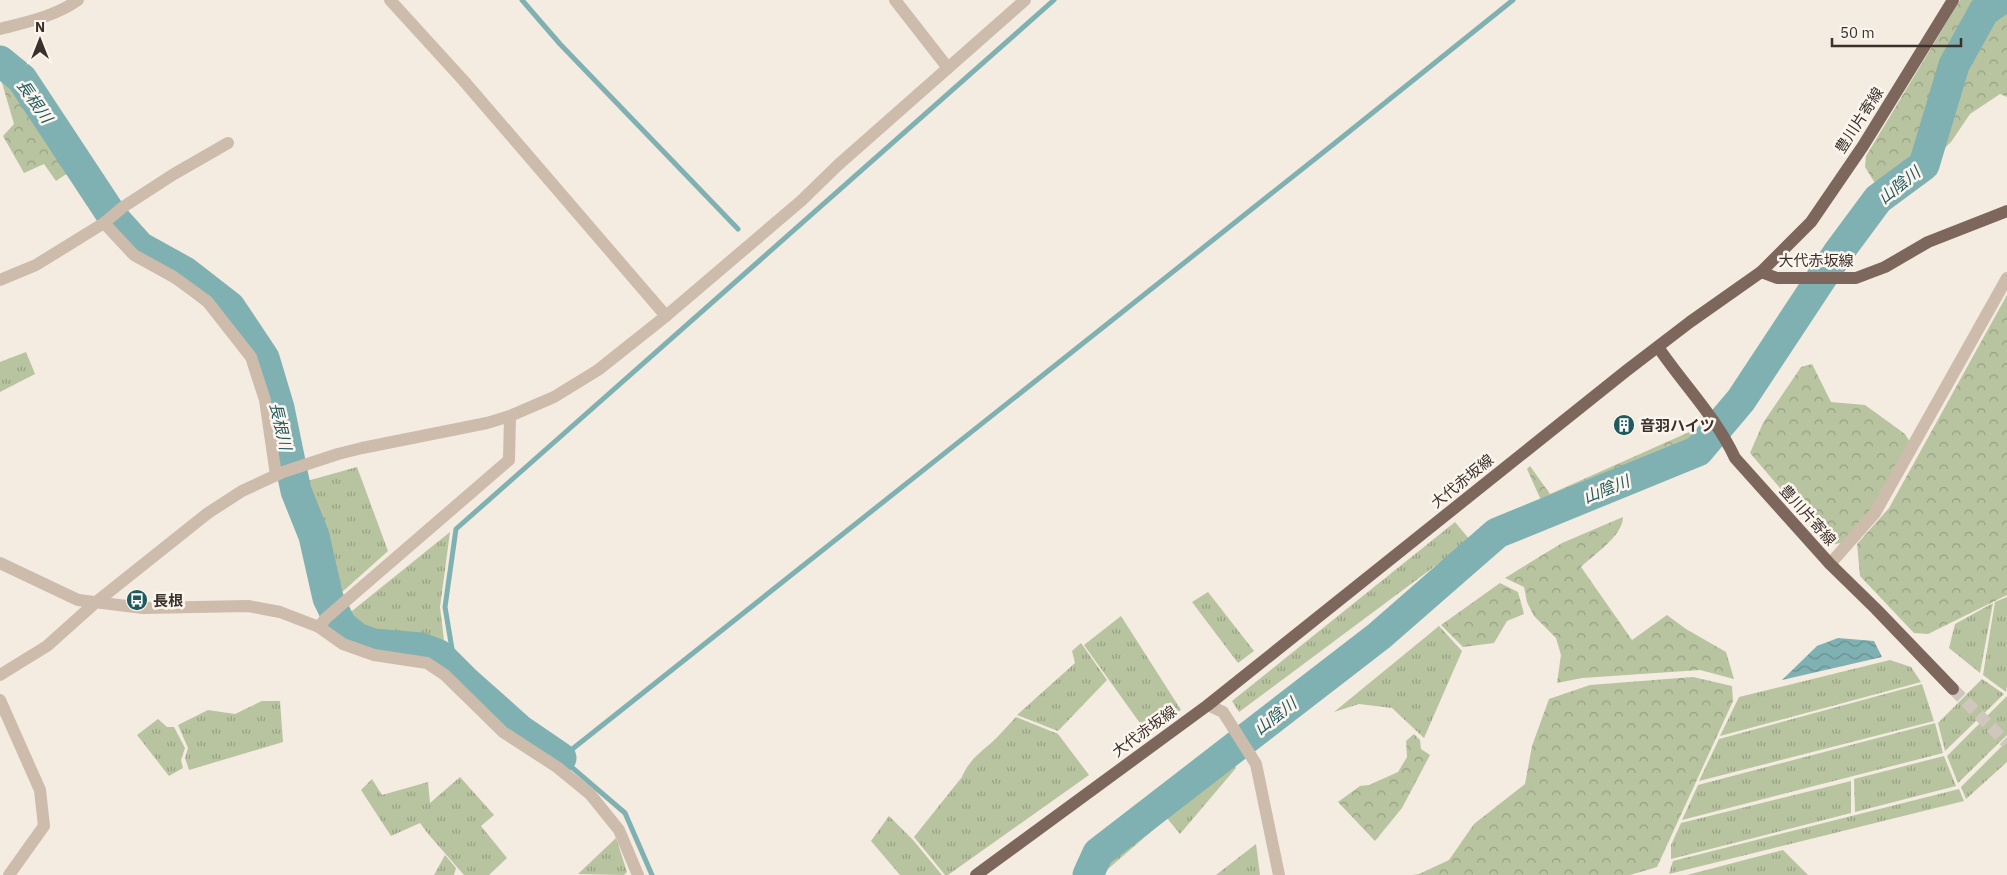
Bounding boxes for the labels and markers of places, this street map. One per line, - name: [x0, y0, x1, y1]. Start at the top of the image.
- building icon: 音羽ハイツ: [1612, 413, 1636, 437]
- place label: 音羽ハイツ: [1640, 416, 1715, 435]
- bus stop icon: 長根: [125, 588, 149, 612]
- place label: 長根: [153, 591, 183, 610]

